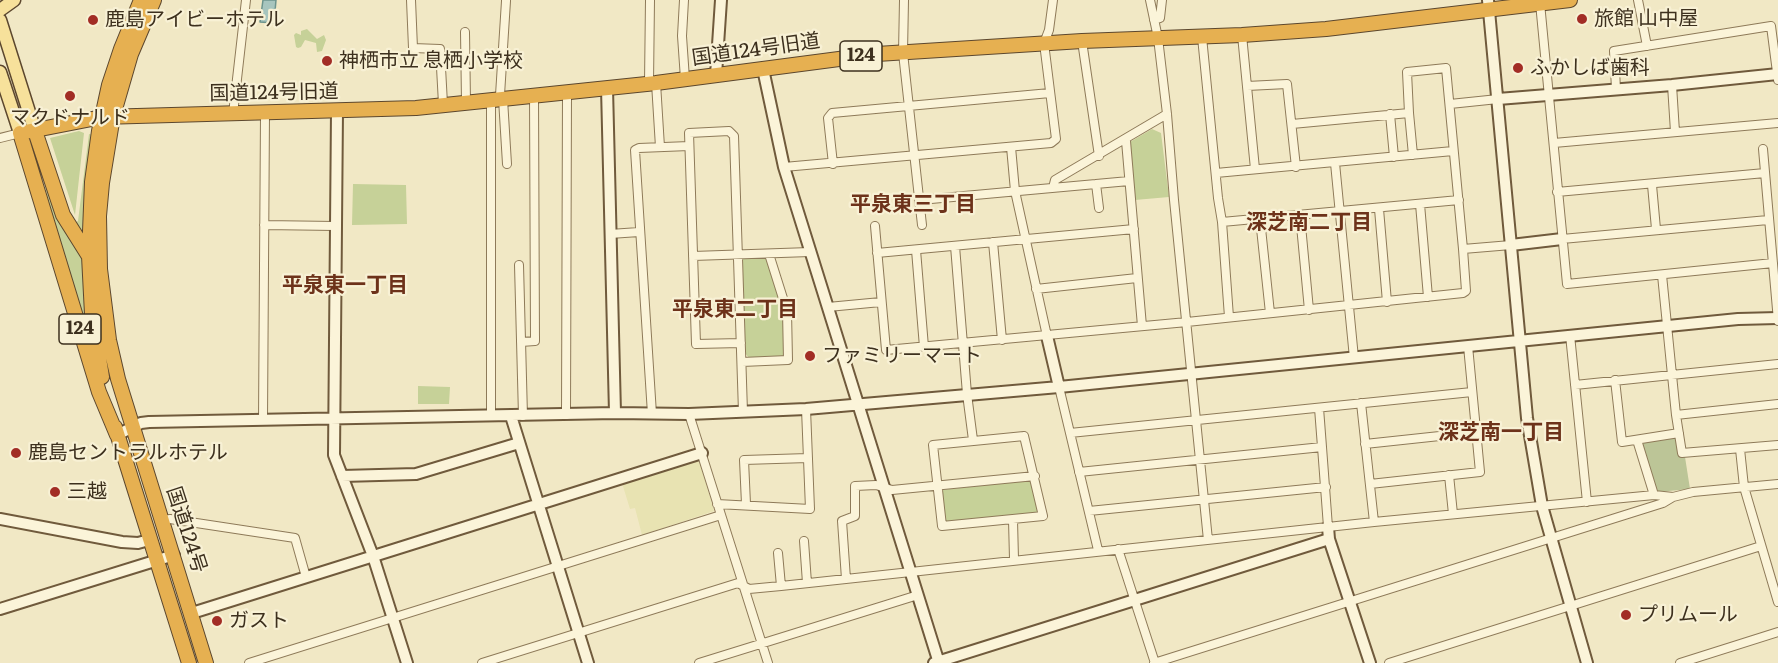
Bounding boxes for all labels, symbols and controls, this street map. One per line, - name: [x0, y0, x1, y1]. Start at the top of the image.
- place label: 旅館 山中屋: [1594, 7, 1698, 31]
- place label: 鹿島アイビーホテル: [105, 8, 285, 32]
- marker: 旅館 山中屋: [1575, 12, 1589, 26]
- marker: 鹿島アイビーホテル: [86, 13, 100, 27]
- street label: 国道124号旧道: [690, 29, 822, 71]
- road number: 124: [840, 41, 882, 71]
- place label: 神栖市立 息栖小学校: [339, 49, 523, 73]
- marker: 神栖市立 息栖小学校: [320, 54, 334, 68]
- place label: ふかしば歯科: [1530, 56, 1650, 80]
- marker: ふかしば歯科: [1511, 61, 1525, 75]
- street label: 国道124号旧道: [209, 80, 339, 106]
- marker: マクドナルド: [63, 89, 77, 103]
- place label: マクドナルド: [10, 106, 130, 130]
- district label: 平泉東三丁目: [850, 192, 976, 218]
- district label: 深芝南二丁目: [1246, 210, 1372, 236]
- district label: 平泉東一丁目: [282, 273, 408, 299]
- district label: 平泉東二丁目: [672, 297, 798, 323]
- road number: 124: [59, 314, 101, 344]
- place label: ファミリーマート: [822, 344, 982, 368]
- marker: ファミリーマート: [803, 349, 817, 363]
- district label: 深芝南一丁目: [1438, 420, 1564, 446]
- place label: 鹿島セントラルホテル: [28, 441, 228, 465]
- marker: 鹿島セントラルホテル: [9, 446, 23, 460]
- place label: 三越: [67, 480, 107, 504]
- street label: 国道124号: [161, 484, 211, 576]
- marker: 三越: [48, 485, 62, 499]
- place label: プリムール: [1638, 603, 1738, 627]
- marker: プリムール: [1619, 608, 1633, 622]
- place label: ガスト: [229, 609, 289, 633]
- marker: ガスト: [210, 614, 224, 628]

